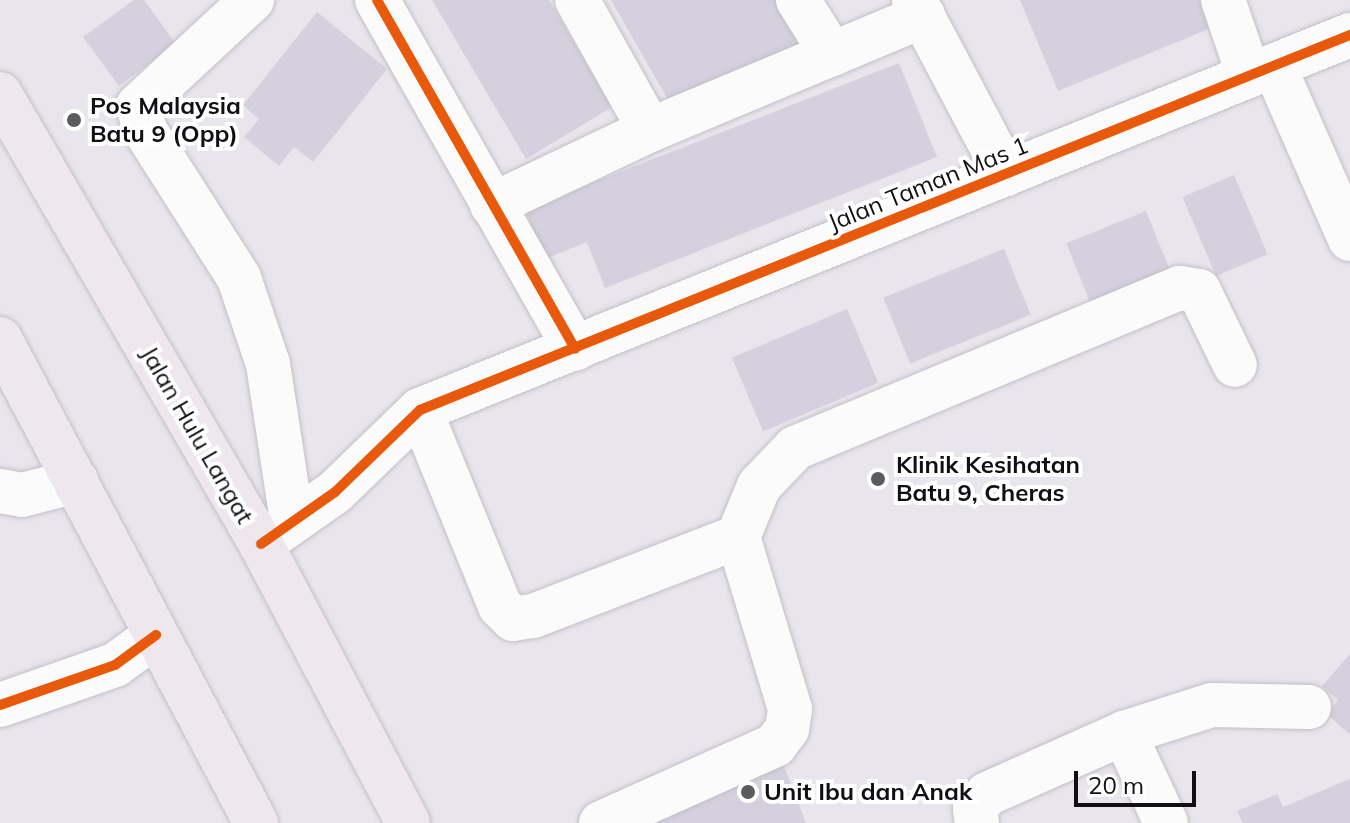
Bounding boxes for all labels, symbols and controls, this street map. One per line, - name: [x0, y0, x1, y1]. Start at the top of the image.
- place label: Pos Malaysia Batu 9 (Opp): [90, 92, 241, 148]
- marker: Pos Malaysia Batu 9 (Opp): [65, 111, 83, 129]
- street label: Jalan Taman Mas 1: [824, 131, 1032, 237]
- street label: Jalan Hulu Langat: [135, 341, 259, 529]
- place label: Klinik Kesihatan Batu 9, Cheras: [896, 451, 1080, 507]
- marker: Klinik Kesihatan Batu 9, Cheras: [867, 468, 889, 490]
- scale bar: [1078, 755, 1200, 805]
- text: 20 m: [1088, 770, 1144, 800]
- place label: Unit Ibu dan Anak: [764, 778, 972, 806]
- marker: Unit Ibu dan Anak: [739, 783, 757, 801]

